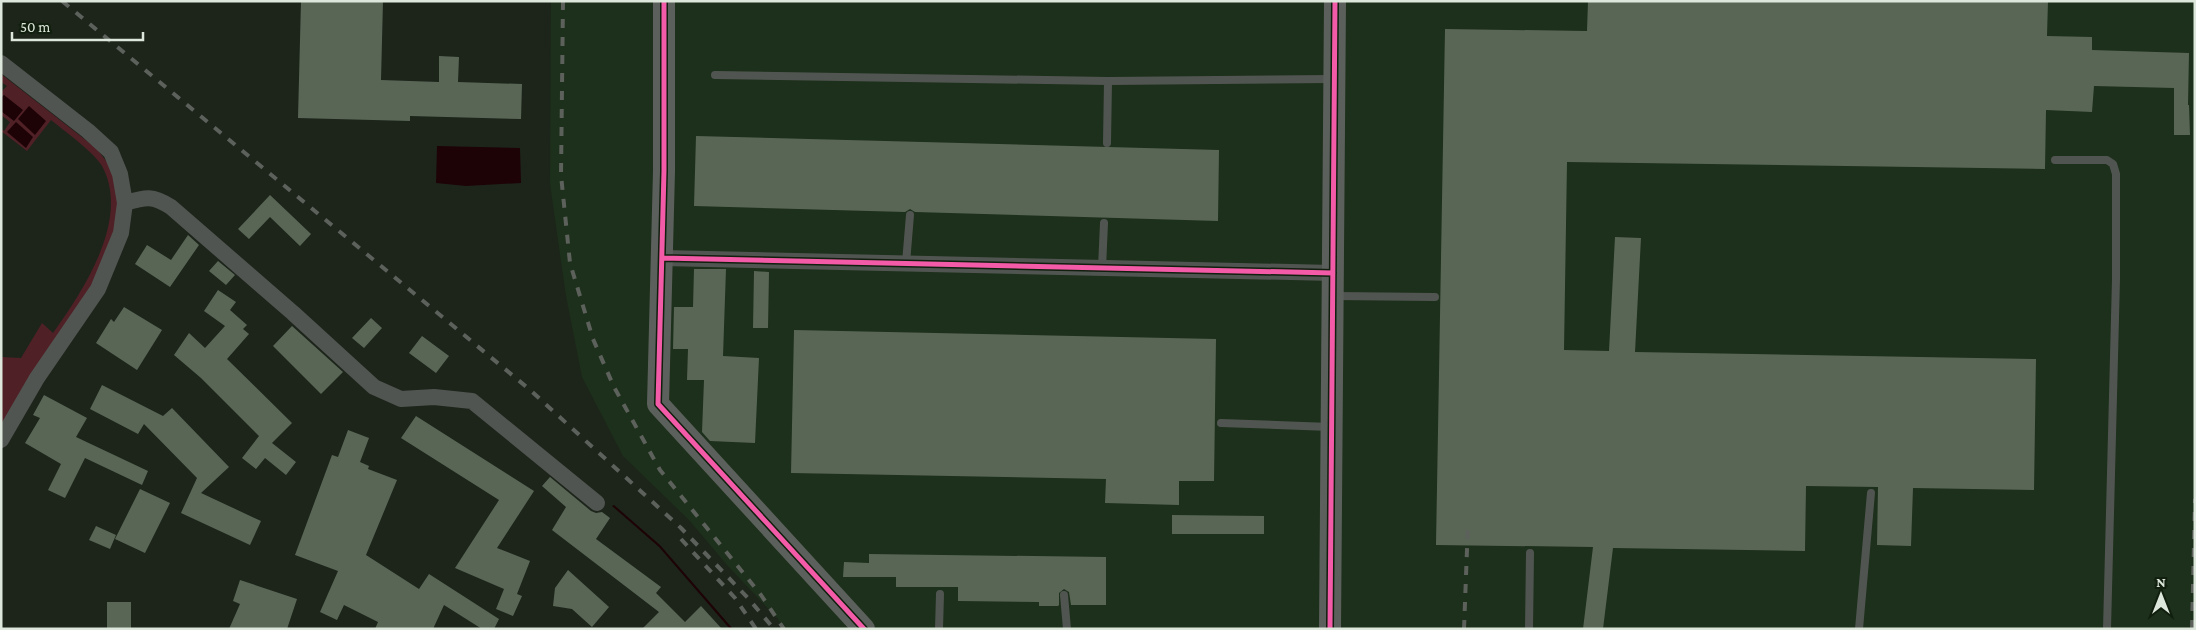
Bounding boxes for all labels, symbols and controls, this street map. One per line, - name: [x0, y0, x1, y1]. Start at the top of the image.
- scale bar: [12, 10, 144, 42]
- text: 50 m: [20, 19, 50, 35]
- north arrow: [2136, 570, 2186, 620]
- text: N: [2156, 574, 2166, 590]

